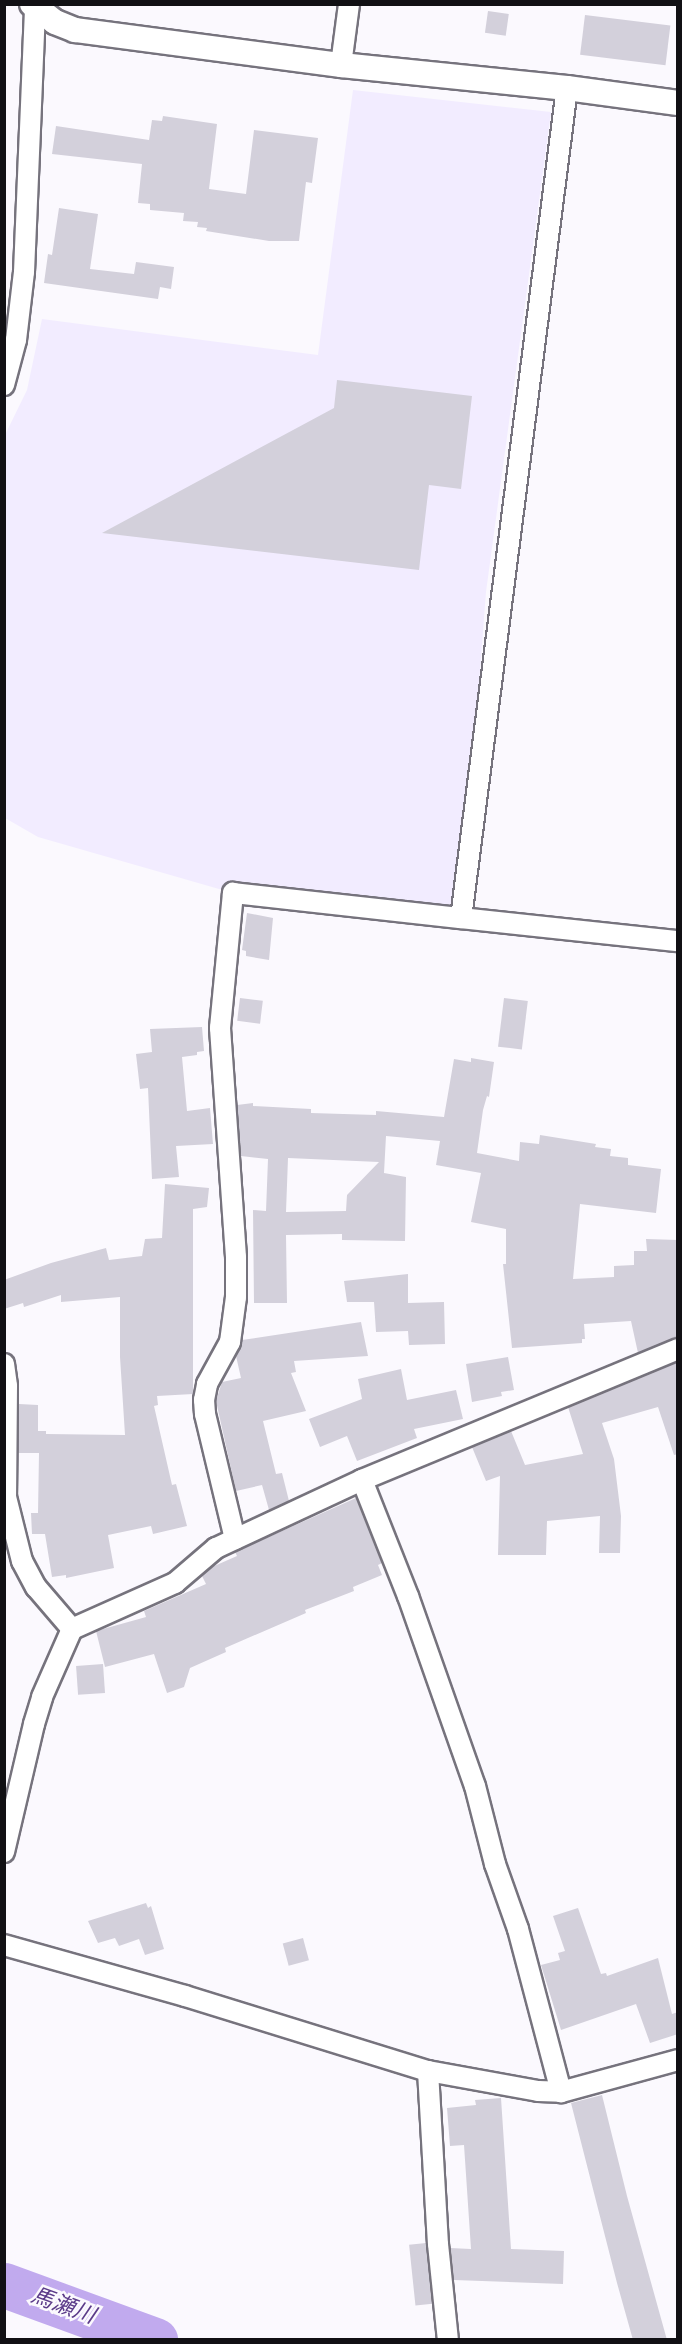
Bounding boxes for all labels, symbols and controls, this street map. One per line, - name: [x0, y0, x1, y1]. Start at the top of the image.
- water label: 馬瀬川: [27, 2282, 99, 2330]

